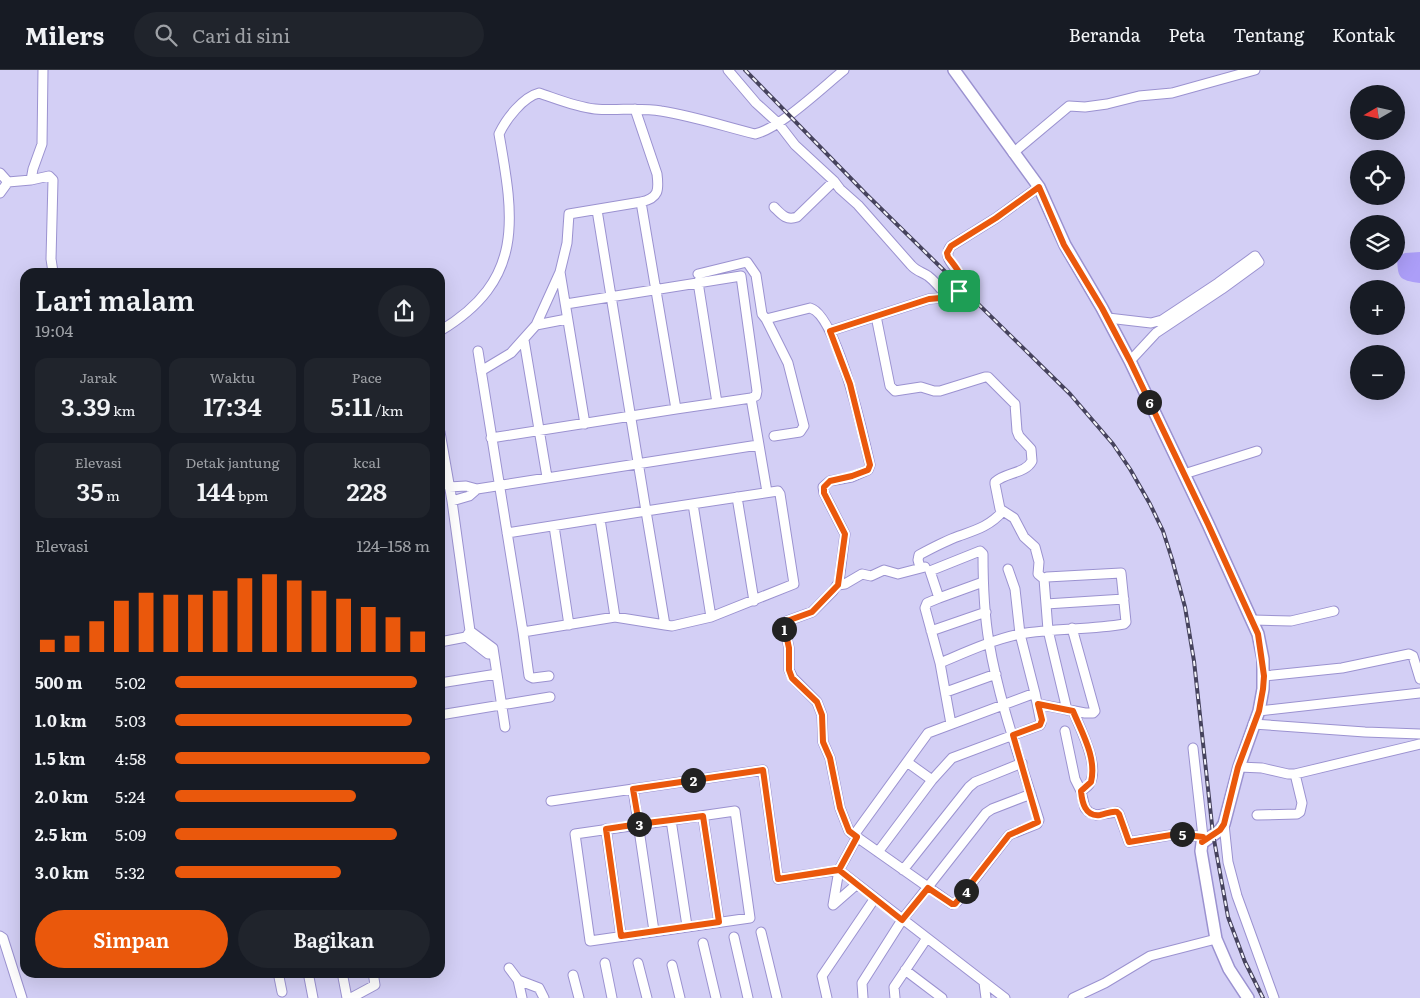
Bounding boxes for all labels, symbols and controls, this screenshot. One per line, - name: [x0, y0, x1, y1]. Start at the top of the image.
- search box: [134, 12, 484, 57]
- text: Milers: [25, 17, 104, 52]
- icon: search: [152, 21, 180, 49]
- text: Cari di sini: [192, 21, 290, 49]
- text: Beranda: [1069, 21, 1140, 48]
- text: Peta: [1168, 21, 1205, 48]
- text: Tentang: [1233, 21, 1304, 48]
- text: Kontak: [1332, 21, 1395, 48]
- north arrow: [1350, 85, 1405, 140]
- map controls: [1350, 85, 1405, 400]
- button: locate: [1350, 150, 1405, 205]
- button: layers: [1350, 215, 1405, 270]
- pin: [938, 270, 980, 312]
- icon: arrive: [945, 277, 973, 305]
- text: Lari malam: [35, 278, 195, 320]
- button: +: [1350, 280, 1405, 335]
- button: share: [378, 285, 430, 337]
- text: 19:04: [35, 318, 73, 342]
- button: −: [1350, 345, 1405, 400]
- text: Jarak: [79, 367, 117, 387]
- text: Waktu: [210, 367, 255, 387]
- text: Pace: [352, 367, 382, 387]
- text: 3.39: [61, 387, 111, 424]
- text: 17:34: [203, 387, 262, 424]
- text: 5:11: [330, 387, 372, 424]
- pin: 6: [1136, 390, 1162, 414]
- text: 6: [1145, 392, 1154, 412]
- text: km: [111, 400, 135, 420]
- text: /km: [372, 400, 403, 420]
- text: Elevasi: [75, 452, 122, 472]
- text: Detak jantung: [185, 452, 279, 472]
- text: kcal: [353, 452, 381, 472]
- text: 35: [77, 472, 103, 509]
- text: 144: [197, 472, 235, 509]
- text: 228: [347, 472, 387, 509]
- text: m: [103, 485, 120, 505]
- text: bpm: [235, 485, 268, 505]
- text: Elevasi: [35, 533, 89, 557]
- text: 124–158 m: [356, 533, 430, 557]
- pin: 1: [772, 616, 796, 642]
- text: 1: [782, 619, 787, 639]
- text: 500 m: [35, 670, 83, 694]
- text: 5:02: [115, 670, 146, 694]
- text: 1.0 km: [35, 708, 87, 732]
- text: 5:03: [115, 708, 146, 732]
- text: 1.5 km: [35, 746, 85, 770]
- text: 4:58: [115, 746, 146, 770]
- pin: 2: [680, 768, 706, 792]
- text: 2: [690, 770, 697, 790]
- text: 2.0 km: [35, 784, 89, 808]
- text: 5:24: [115, 784, 145, 808]
- pin: 3: [626, 812, 652, 836]
- text: 3: [636, 814, 643, 834]
- text: 2.5 km: [35, 822, 87, 846]
- text: 5:09: [115, 822, 146, 846]
- pin: 5: [1170, 822, 1194, 846]
- text: 5: [1179, 824, 1186, 844]
- text: 3.0 km: [35, 860, 89, 884]
- text: 5:32: [115, 860, 145, 884]
- pin: 4: [954, 878, 978, 904]
- text: 4: [962, 881, 971, 901]
- button: Simpan: [35, 910, 228, 968]
- button: Bagikan: [238, 910, 430, 968]

